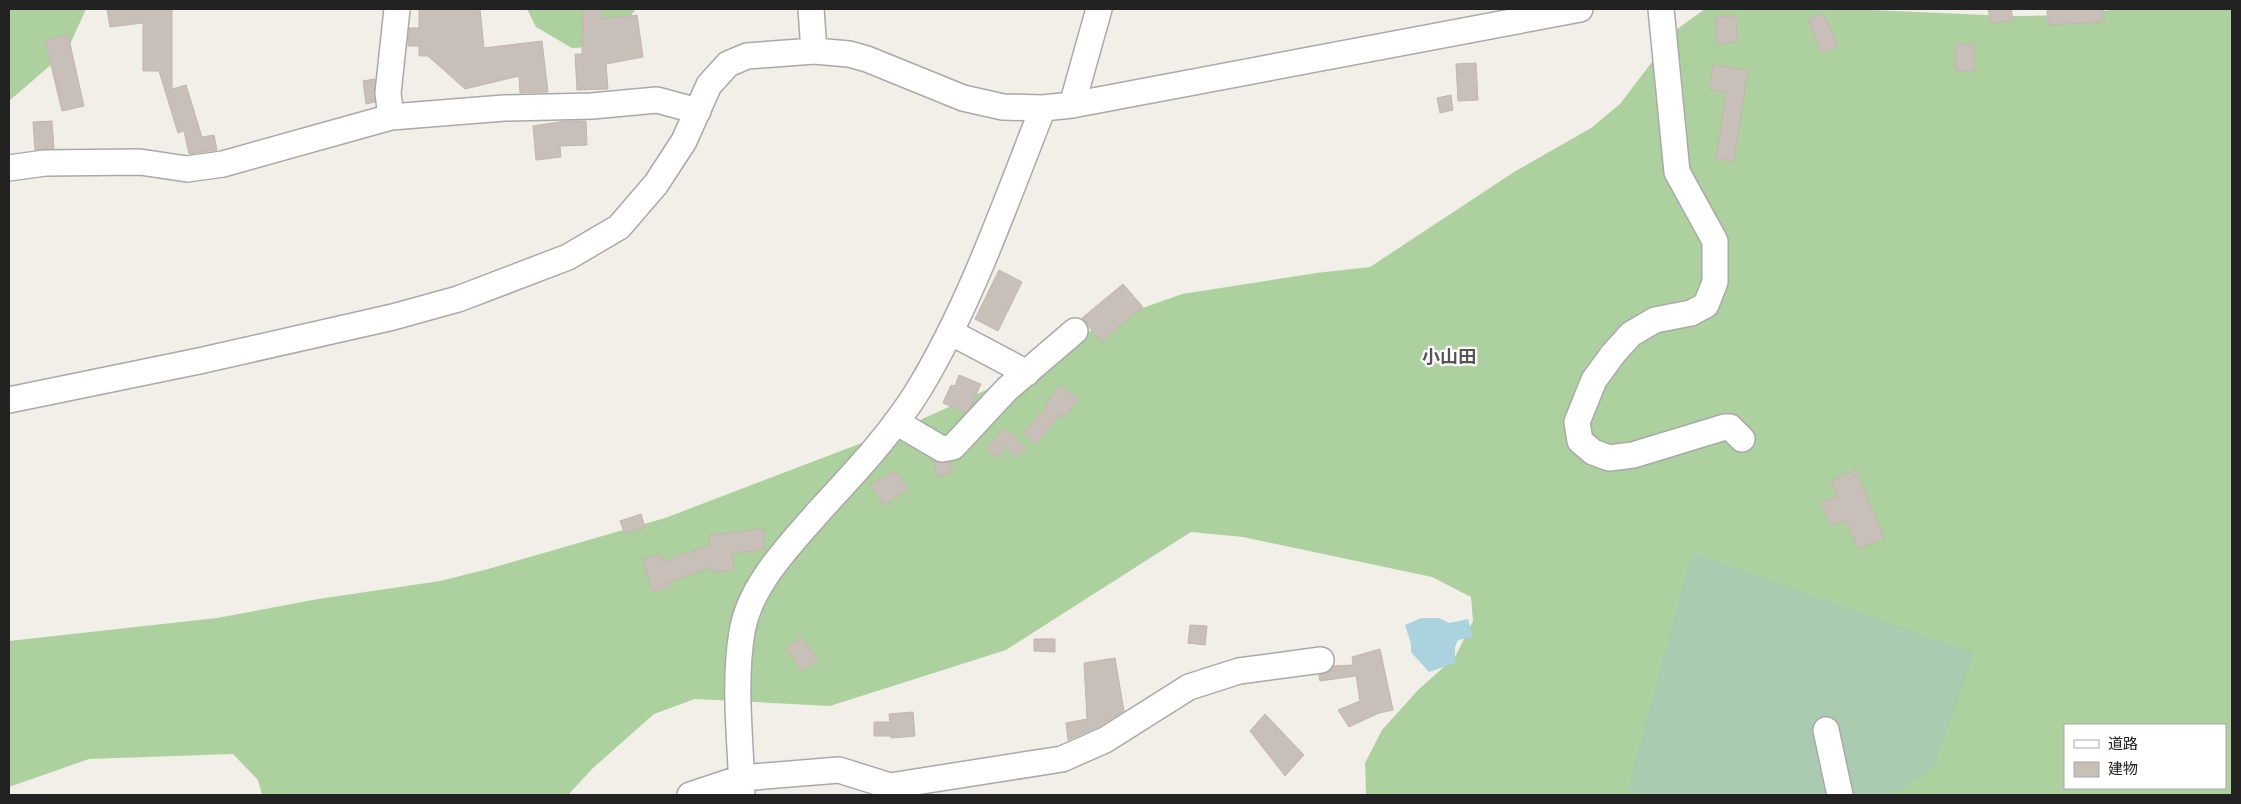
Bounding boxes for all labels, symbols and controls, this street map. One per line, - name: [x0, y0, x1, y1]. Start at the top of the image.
- district label: 小山田: [1422, 348, 1476, 367]
- legend: [2064, 724, 2226, 789]
- text: 道路: [2108, 736, 2138, 752]
- text: 建物: [2108, 761, 2138, 777]

